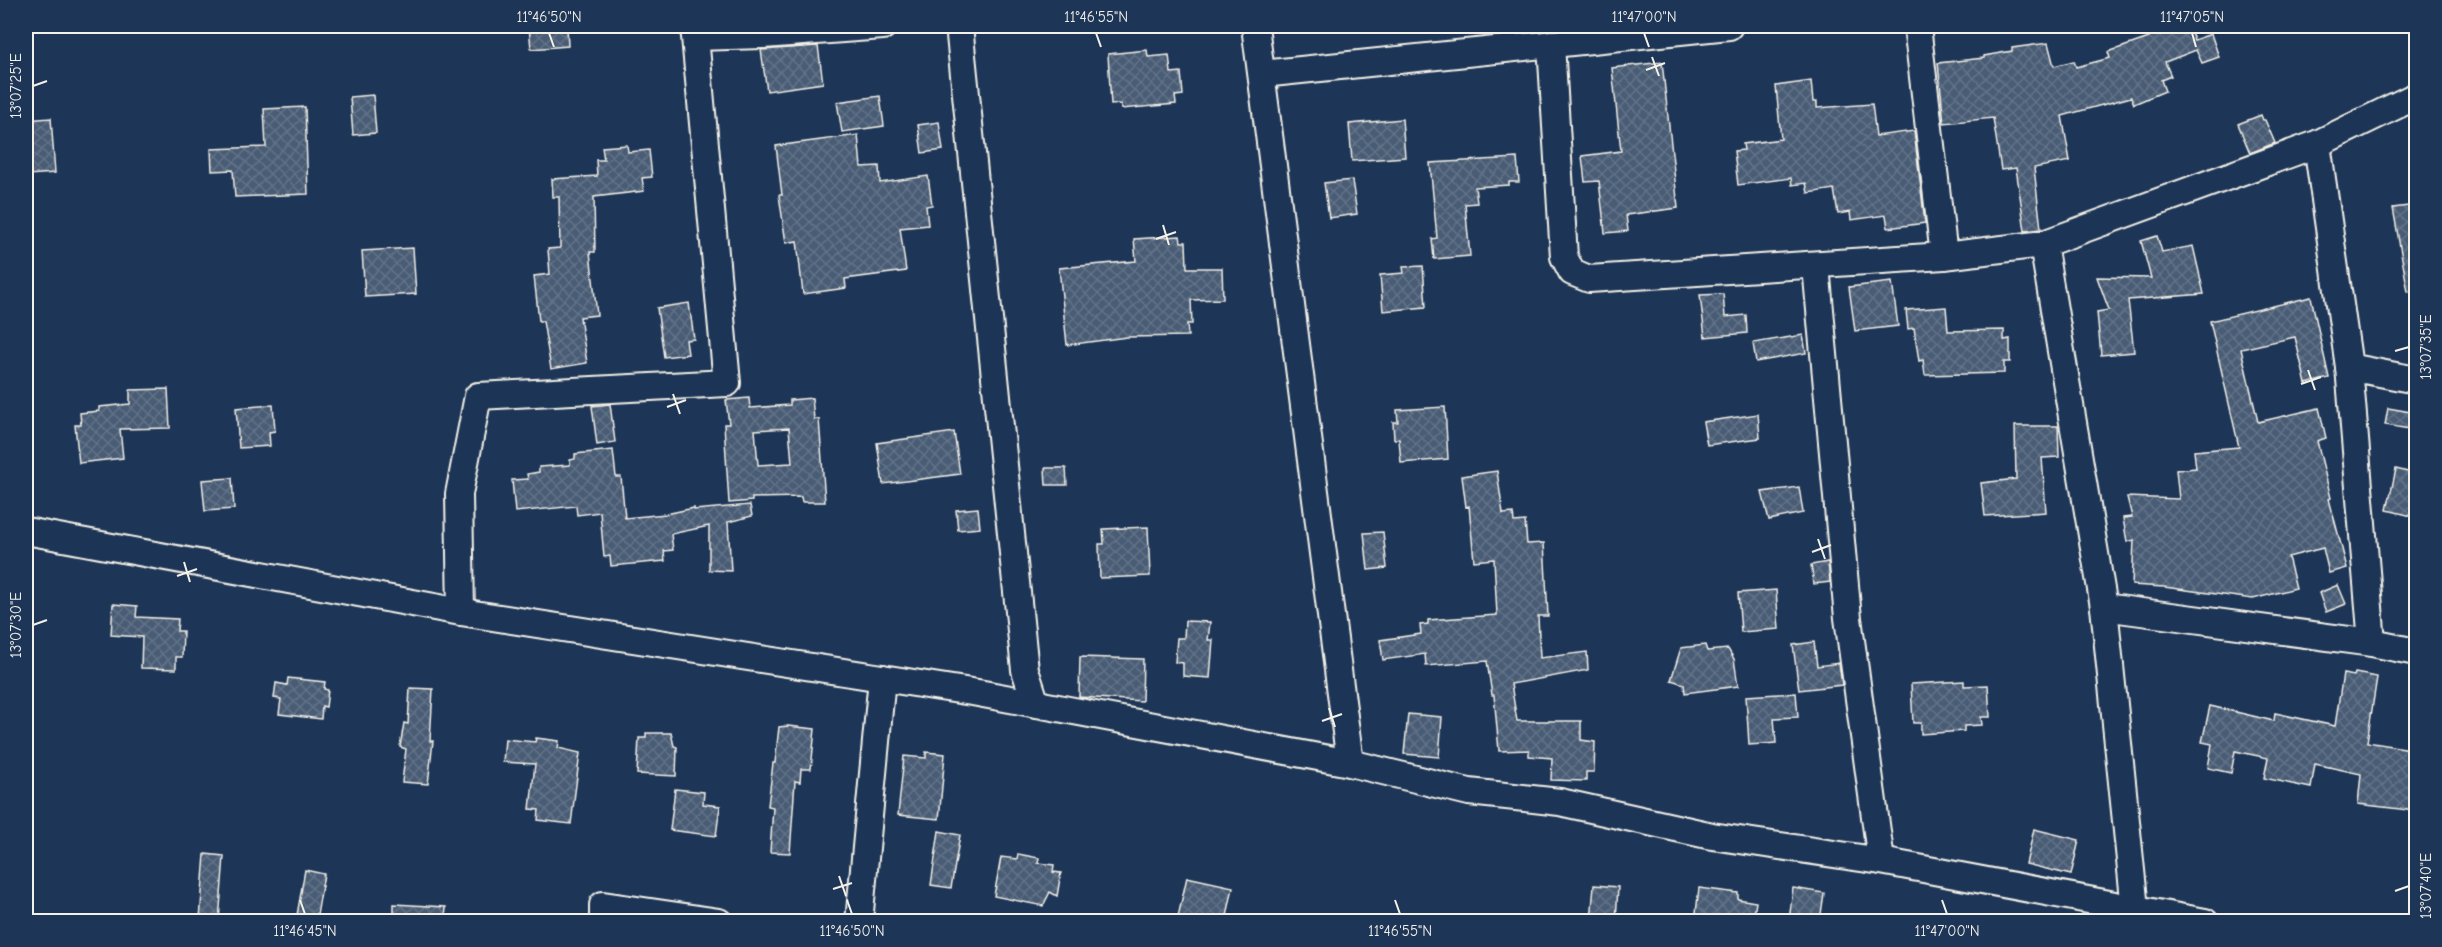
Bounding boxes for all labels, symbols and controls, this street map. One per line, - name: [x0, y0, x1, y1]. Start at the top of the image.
- text: 11°46'50"N: [516, 8, 582, 26]
- text: 11°46'55"N: [1064, 8, 1128, 26]
- text: 11°47'00"N: [1611, 8, 1677, 26]
- text: 11°47'05"N: [2160, 8, 2224, 26]
- text: 13°07'25"E: [7, 53, 25, 119]
- text: 13°07'35"E: [2417, 314, 2435, 380]
- text: 13°07'30"E: [7, 592, 25, 658]
- text: 13°07'40"E: [2417, 853, 2435, 919]
- text: 11°46'45"N: [273, 922, 337, 940]
- text: 11°46'50"N: [819, 922, 885, 940]
- text: 11°46'55"N: [1368, 922, 1432, 940]
- text: 11°47'00"N: [1914, 922, 1980, 940]

